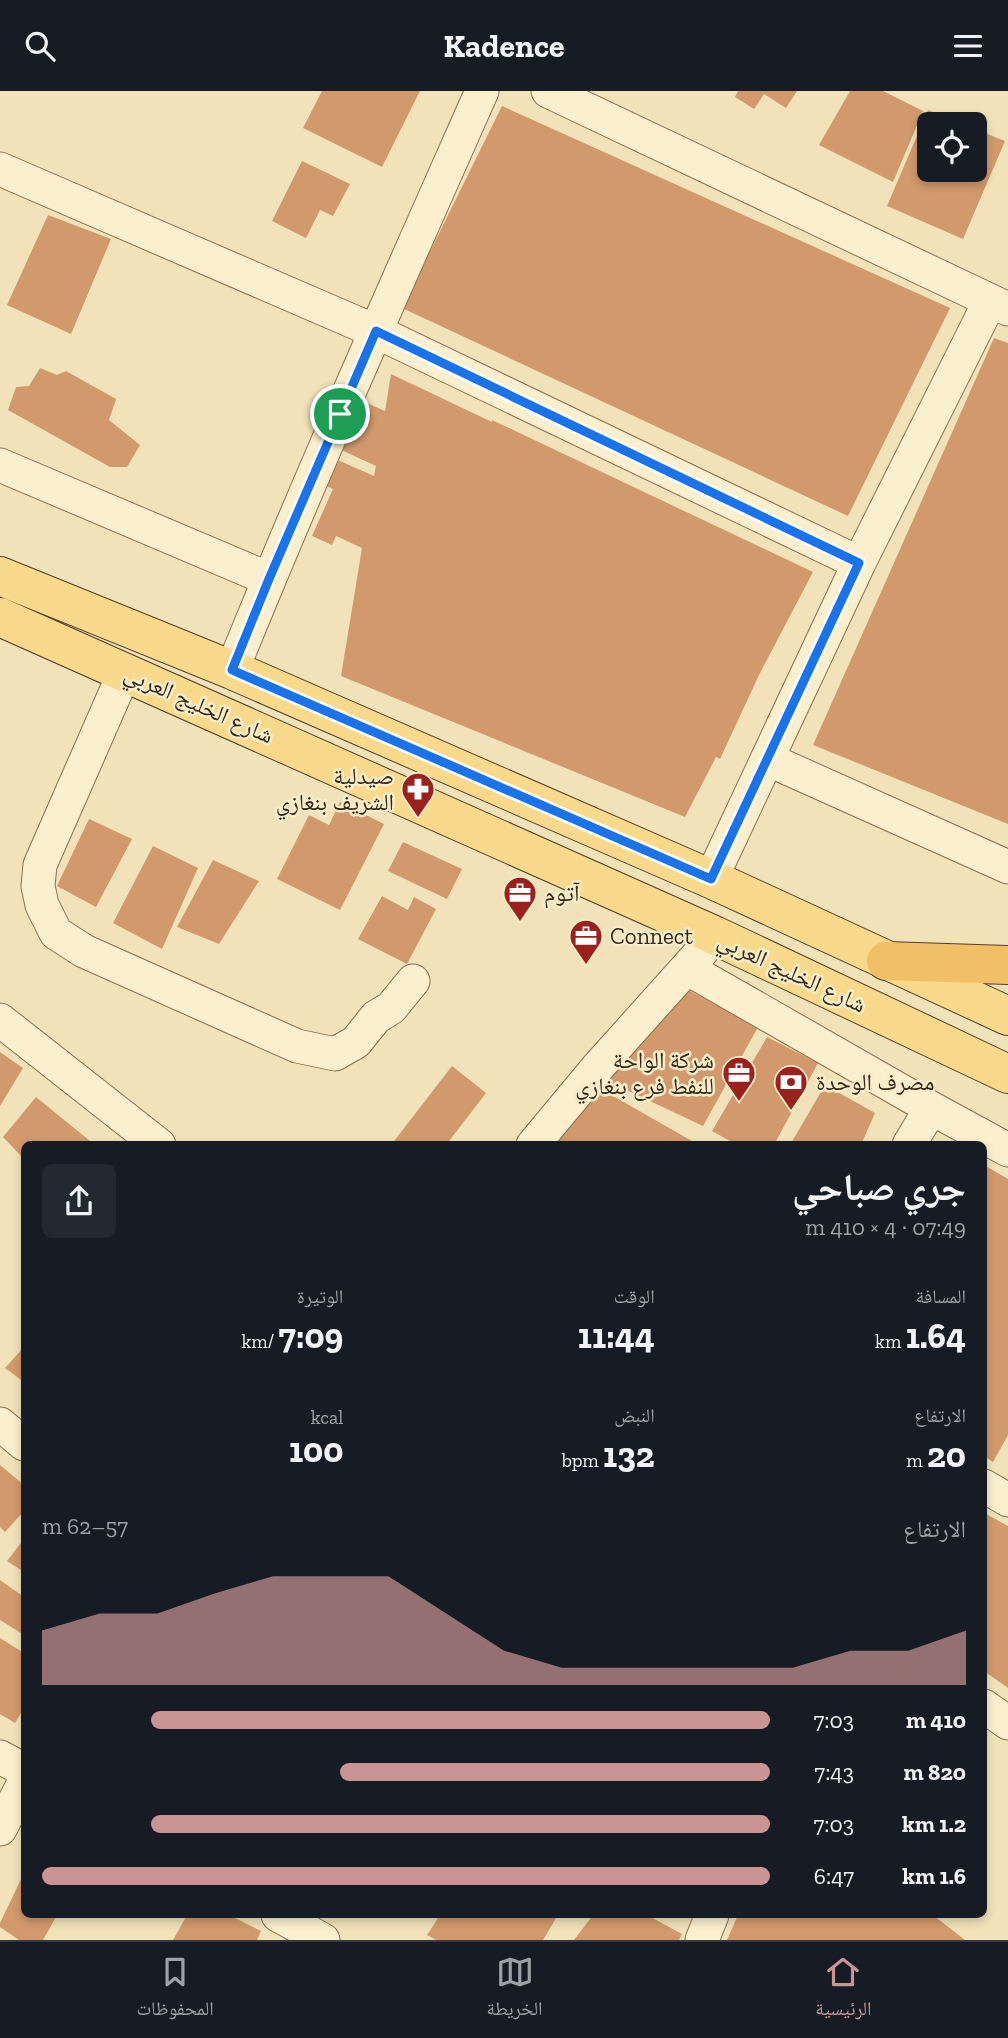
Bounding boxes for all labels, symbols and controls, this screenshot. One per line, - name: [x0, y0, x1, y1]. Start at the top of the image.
- icon: search: [21, 27, 59, 65]
- text: Kadence: [444, 27, 564, 65]
- icon: menu: [949, 27, 987, 65]
- map controls: [917, 112, 987, 182]
- button: locate: [917, 112, 987, 182]
- pin: [310, 384, 370, 444]
- icon: arrive: [321, 395, 359, 433]
- street label: شارع الخليج العربي: [118, 659, 278, 754]
- place label: صيدلية الشريف بنغازي: [276, 762, 394, 821]
- pharmacy icon: صيدلية الشريف بنغازي: [399, 770, 437, 819]
- office icon: آتوم: [501, 874, 539, 923]
- place label: آتوم: [544, 879, 581, 909]
- office icon: Connect: [567, 917, 605, 966]
- place label: Connect: [610, 922, 693, 950]
- street label: شارع الخليج العربي: [711, 925, 871, 1023]
- place label: شركة الواحة للنفط فرع بنغازي: [575, 1046, 714, 1105]
- office icon: شركة الواحة للنفط فرع بنغازي: [720, 1054, 758, 1103]
- bank icon: مصرف الوحدة: [772, 1063, 810, 1112]
- place label: مصرف الوحدة: [816, 1068, 934, 1096]
- button: share: [42, 1164, 116, 1238]
- text: جري صباحي: [792, 1164, 966, 1210]
- text: 07:49 · 4 × 410 m: [805, 1213, 966, 1241]
- text: الوتيرة: [297, 1285, 343, 1308]
- text: الوقت: [614, 1285, 655, 1308]
- text: المسافة: [916, 1285, 966, 1308]
- text: 7:09: [278, 1315, 343, 1357]
- text: 11:44: [578, 1315, 655, 1357]
- text: 1.64: [906, 1315, 966, 1357]
- text: /km: [241, 1330, 278, 1353]
- text: km: [875, 1330, 906, 1353]
- text: النبض: [614, 1404, 655, 1427]
- text: الارتفاع: [914, 1404, 966, 1427]
- text: kcal: [311, 1406, 343, 1429]
- text: 100: [289, 1429, 343, 1471]
- text: 132: [603, 1434, 655, 1476]
- text: 20: [927, 1434, 966, 1476]
- text: bpm: [562, 1449, 603, 1472]
- text: m: [906, 1449, 927, 1472]
- text: 57–62 m: [42, 1512, 128, 1540]
- text: الارتفاع: [903, 1515, 966, 1543]
- text: 7:03: [814, 1706, 854, 1734]
- text: 410 m: [906, 1706, 966, 1734]
- text: 7:43: [814, 1758, 854, 1786]
- text: 820 m: [904, 1758, 966, 1786]
- text: 7:03: [814, 1810, 854, 1838]
- text: 1.2 km: [902, 1810, 966, 1838]
- text: 6:47: [814, 1862, 854, 1890]
- text: 1.6 km: [902, 1862, 966, 1890]
- tab: المحفوظات: [136, 1953, 214, 2027]
- tab: الخريطة: [487, 1953, 542, 2027]
- tab: الرئيسية: [815, 1953, 872, 2027]

